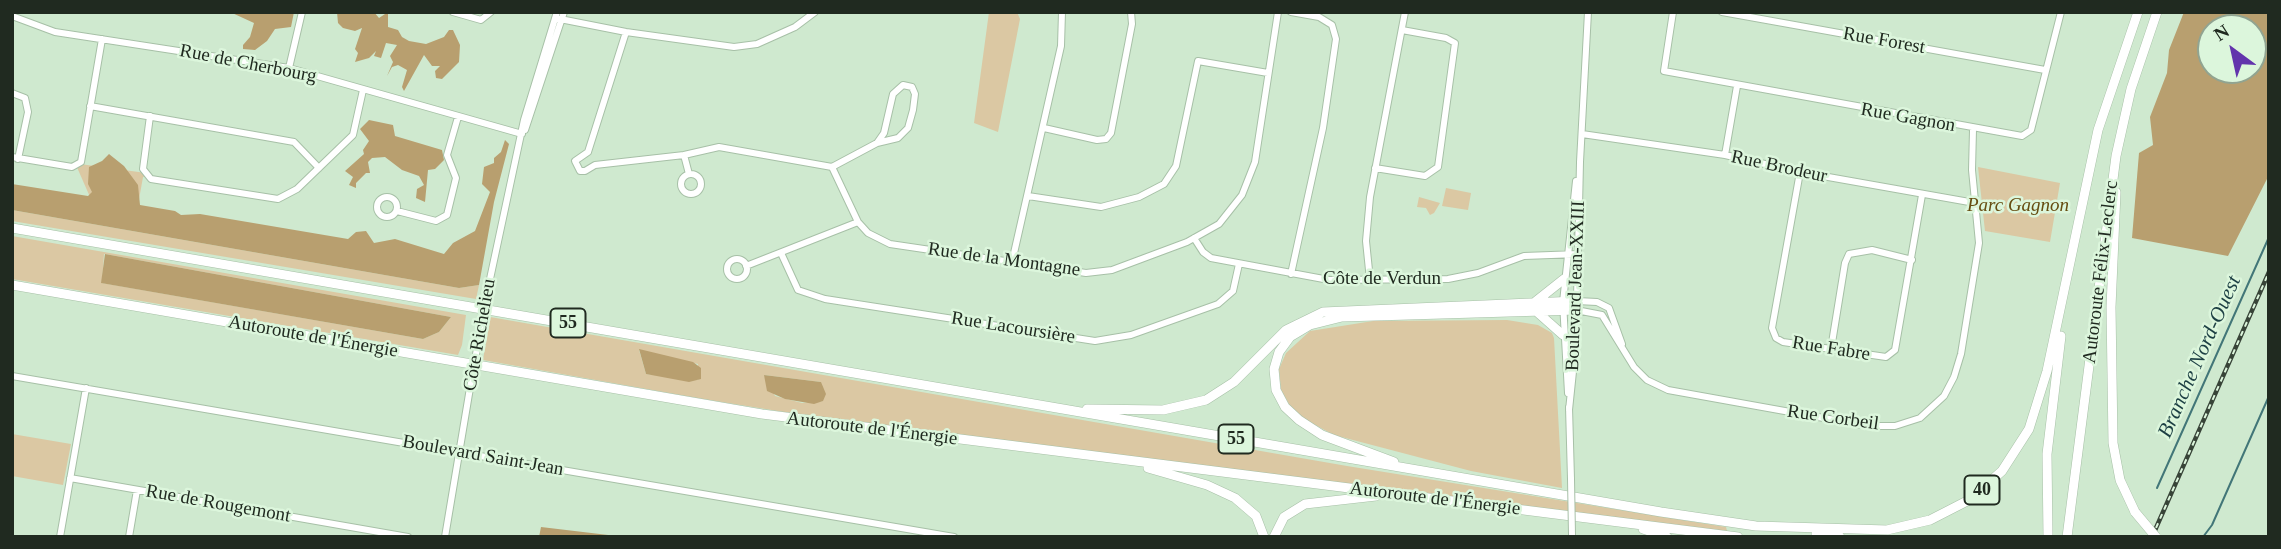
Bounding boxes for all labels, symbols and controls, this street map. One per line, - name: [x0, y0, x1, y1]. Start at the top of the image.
- north arrow: [2197, 14, 2267, 84]
- text: N: [2210, 20, 2233, 45]
- street label: Rue Forest: [1841, 23, 1927, 59]
- street label: Rue de Cherbourg: [178, 40, 318, 88]
- street label: Rue Gagnon: [1859, 98, 1957, 138]
- street label: Rue Brodeur: [1729, 146, 1829, 188]
- street label: Autoroute Félix-Leclerc: [2078, 179, 2124, 365]
- park label: Parc Gagnon: [1967, 195, 2069, 217]
- street label: Boulevard Jean-XXIII: [1562, 200, 1590, 372]
- street label: Rue de la Montagne: [926, 238, 1082, 282]
- street label: Côte de Verdun: [1323, 268, 1441, 290]
- water label: Branche Nord-Ouest: [2153, 272, 2247, 442]
- street label: Côte Richelieu: [459, 277, 501, 393]
- street label: Rue Lacoursière: [949, 307, 1077, 349]
- road number: 55: [550, 309, 586, 338]
- street label: Autoroute de l'Énergie: [226, 311, 400, 363]
- street label: Rue Fabre: [1790, 332, 1872, 366]
- street label: Rue Corbeil: [1786, 400, 1880, 436]
- street label: Autoroute de l'Énergie: [785, 407, 959, 451]
- road number: 55: [1218, 424, 1254, 454]
- street label: Boulevard Saint-Jean: [401, 431, 565, 481]
- road number: 40: [1965, 476, 2000, 504]
- street label: Autoroute de l'Énergie: [1348, 477, 1522, 521]
- street label: Rue de Rougemont: [144, 480, 292, 528]

